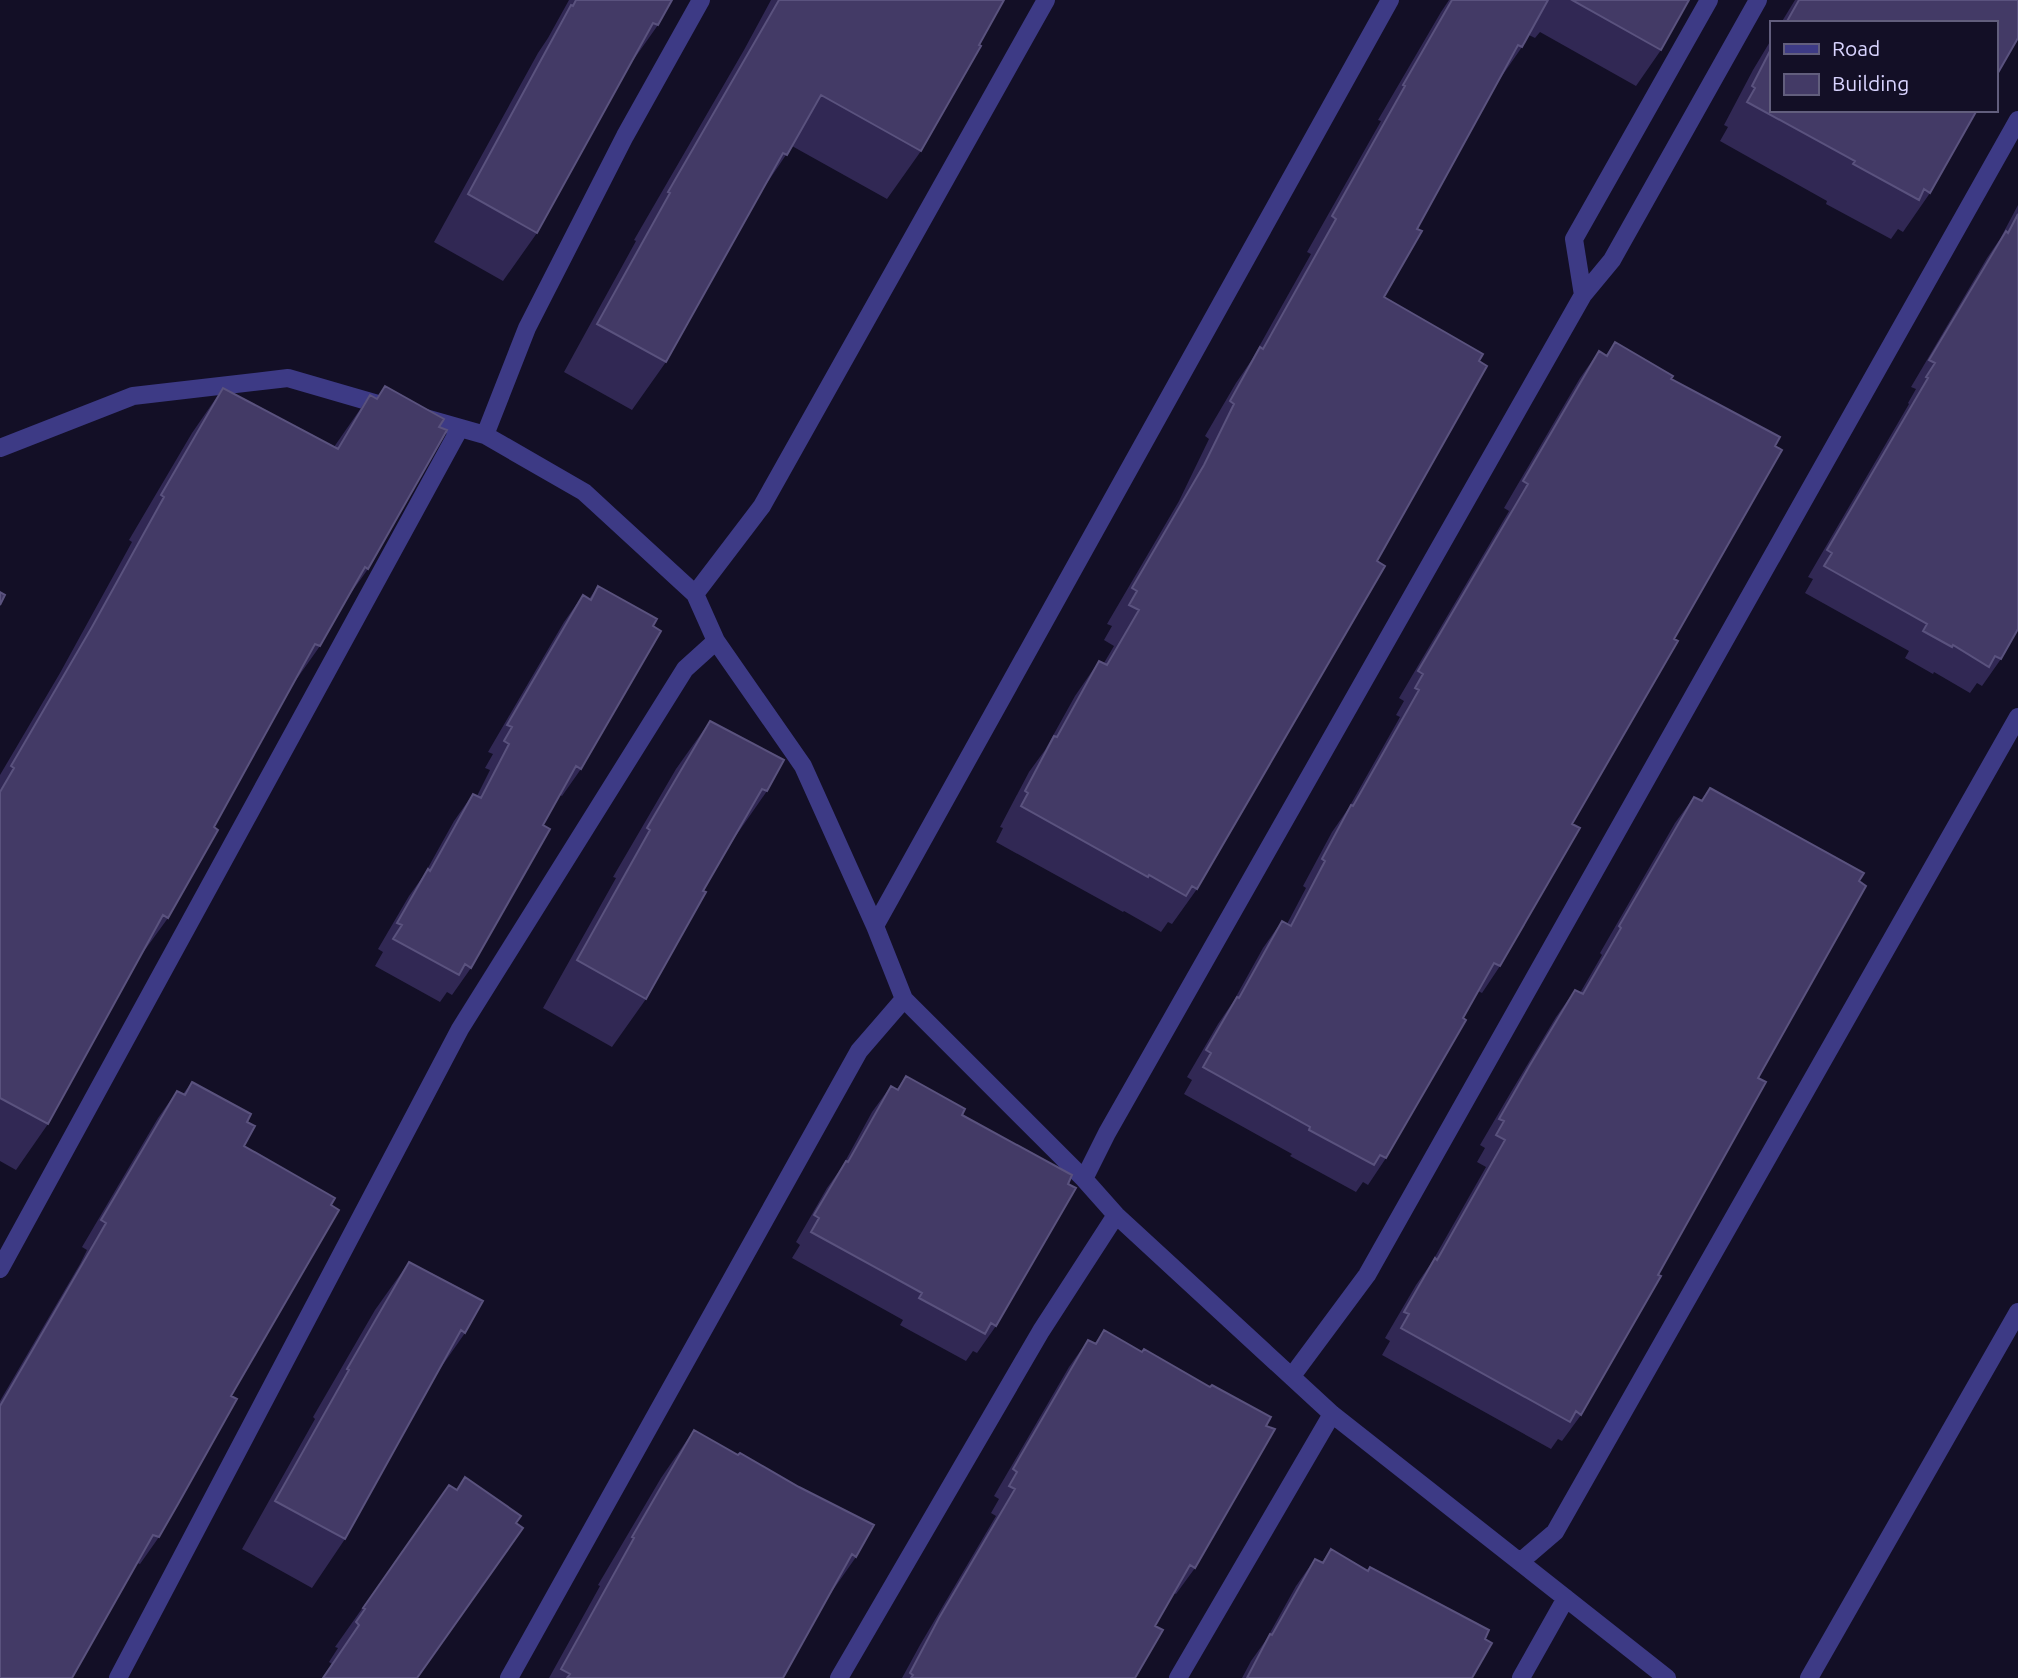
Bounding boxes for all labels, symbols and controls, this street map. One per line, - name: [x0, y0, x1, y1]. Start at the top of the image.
- legend: [1770, 21, 1997, 112]
- text: Road: [1832, 36, 1880, 60]
- text: Building: [1832, 71, 1909, 95]

